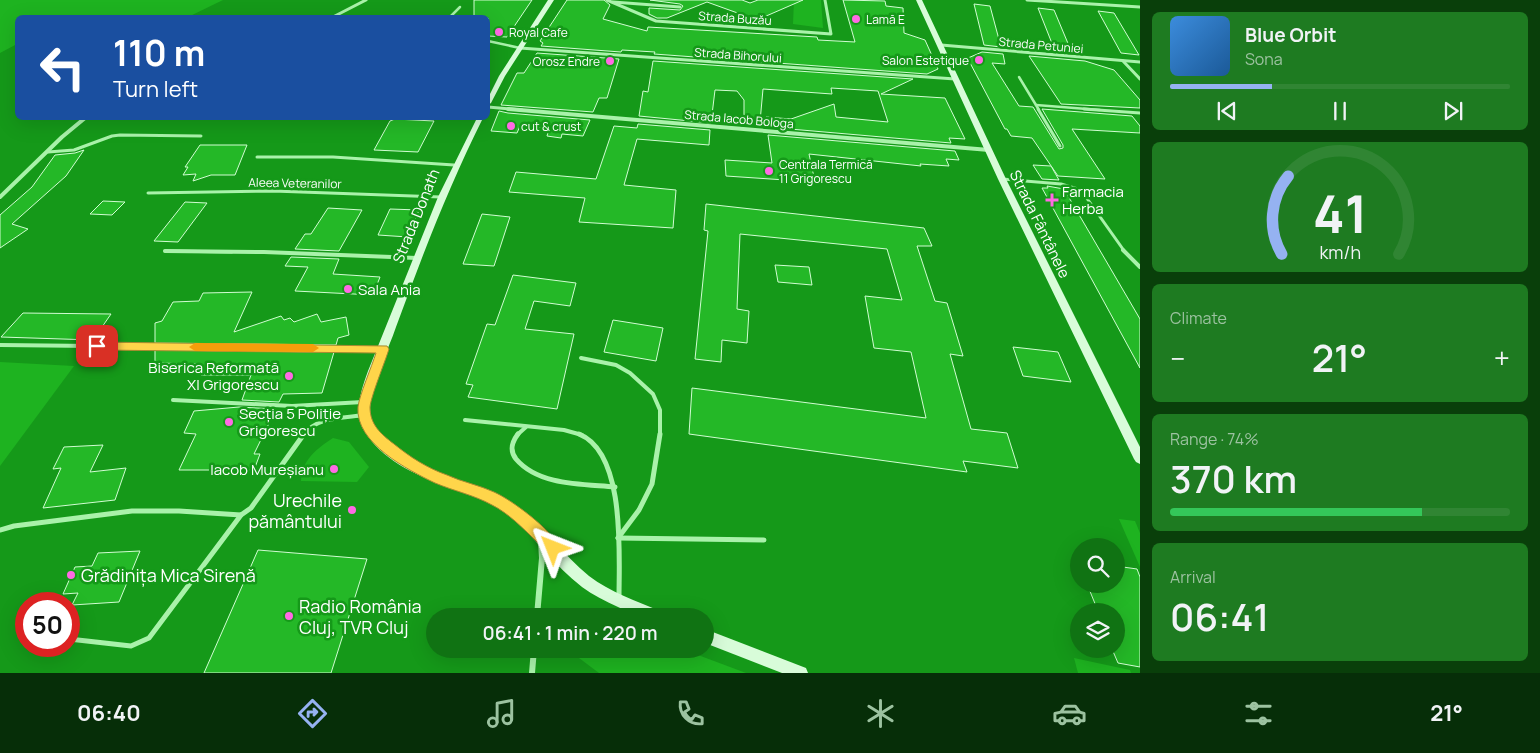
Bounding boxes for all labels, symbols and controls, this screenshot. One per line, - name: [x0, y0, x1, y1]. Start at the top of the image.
- street label: Strada Buzău: [698, 7, 772, 29]
- place label: Lamă E: [866, 11, 905, 28]
- marker: Lamă E: [850, 13, 862, 25]
- text: Blue Orbit: [1245, 22, 1337, 48]
- place label: Royal Cafe: [509, 24, 568, 41]
- marker: Royal Cafe: [493, 26, 505, 38]
- text: 110 m: [113, 29, 205, 77]
- street label: Strada Petuniei: [998, 33, 1084, 57]
- icon: left: [30, 35, 95, 100]
- street label: Strada Bihorului: [694, 43, 782, 67]
- text: Sona: [1245, 48, 1283, 70]
- place label: Salon Estetique: [882, 52, 969, 69]
- place label: Orosz Endre: [533, 53, 600, 70]
- marker: Salon Estetique: [973, 54, 985, 66]
- marker: Orosz Endre: [604, 55, 616, 67]
- text: Turn left: [113, 74, 198, 104]
- icon: previous: [1213, 97, 1241, 125]
- icon: pause: [1326, 97, 1354, 125]
- icon: next: [1439, 97, 1467, 125]
- street label: Strada Iacob Bologa: [684, 106, 794, 132]
- place label: cut & crust: [521, 118, 582, 135]
- marker: cut & crust: [505, 120, 517, 132]
- place label: Centrala Termică 11 Grigorescu: [779, 156, 873, 187]
- marker: Centrala Termică 11 Grigorescu: [763, 165, 775, 177]
- street label: Strada Donath: [388, 166, 445, 266]
- street label: Strada Fântânele: [1005, 167, 1075, 282]
- street label: Aleea Veteranilor: [248, 174, 343, 192]
- text: 41: [1313, 178, 1367, 249]
- place label: Farmacia Herba: [1062, 181, 1124, 219]
- marker: Farmacia Herba: [1046, 194, 1058, 206]
- text: km/h: [1319, 240, 1361, 264]
- place label: Sala Ania: [358, 279, 421, 300]
- marker: Sala Ania: [342, 283, 354, 295]
- text: Climate: [1170, 307, 1227, 329]
- pin: [76, 325, 118, 367]
- text: 21°: [1312, 331, 1367, 383]
- icon: arrive: [83, 332, 111, 360]
- text: −: [1170, 339, 1185, 377]
- text: +: [1494, 339, 1510, 377]
- place label: Biserica Reformată XI Grigorescu: [148, 357, 279, 395]
- marker: Biserica Reformată XI Grigorescu: [283, 370, 295, 382]
- place label: Secția 5 Poliție Grigorescu: [239, 403, 341, 441]
- marker: Secția 5 Poliție Grigorescu: [223, 416, 235, 428]
- text: Range · 74%: [1170, 428, 1259, 450]
- text: 370 km: [1170, 452, 1297, 504]
- place label: Iacob Mureșianu: [210, 459, 324, 480]
- marker: Iacob Mureșianu: [328, 463, 340, 475]
- place label: Urechile pământului: [248, 488, 342, 533]
- marker: Urechile pământului: [346, 504, 358, 516]
- position arrow: [526, 521, 578, 573]
- map controls: [1070, 538, 1125, 658]
- button: search: [1070, 538, 1125, 593]
- place label: Grădinița Mica Sirenă: [81, 563, 256, 587]
- text: Arrival: [1170, 566, 1216, 588]
- marker: Grădinița Mica Sirenă: [65, 569, 77, 581]
- text: 06:41: [1170, 590, 1269, 642]
- speed limit sign: 50: [15, 592, 80, 657]
- place label: Radio România Cluj, TVR Cluj: [299, 594, 422, 639]
- button: layers: [1070, 603, 1125, 658]
- marker: Radio România Cluj, TVR Cluj: [283, 610, 295, 622]
- text: 06:41 · 1 min · 220 m: [483, 620, 657, 646]
- icon: directions: [295, 696, 330, 731]
- icon: music: [484, 696, 519, 731]
- icon: phone: [673, 696, 708, 731]
- icon: climate: [863, 696, 898, 731]
- icon: car: [1052, 696, 1087, 731]
- icon: filters: [1241, 696, 1276, 731]
- text: 06:40: [77, 698, 141, 728]
- text: 21°: [1430, 698, 1463, 728]

